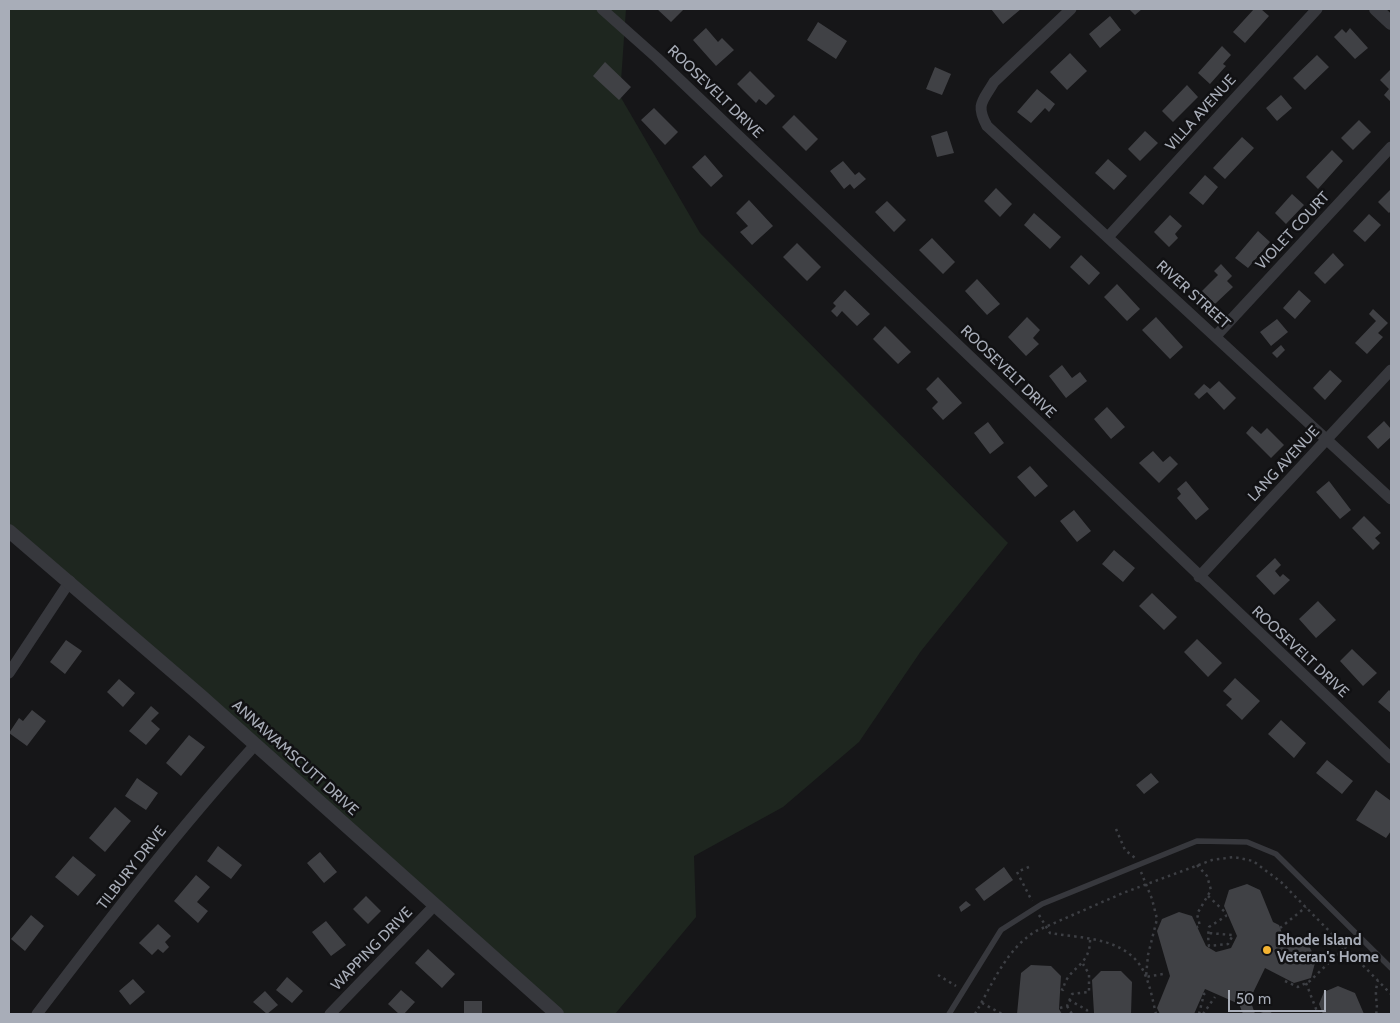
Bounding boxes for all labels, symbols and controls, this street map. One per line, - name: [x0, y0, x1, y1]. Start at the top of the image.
- street label: ROOSEVELT DRIVE: [664, 42, 766, 142]
- street label: VILLA AVENUE: [1162, 71, 1240, 155]
- street label: VIOLET COURT: [1252, 188, 1334, 274]
- street label: RIVER STREET: [1152, 257, 1234, 333]
- street label: ROOSEVELT DRIVE: [957, 322, 1059, 422]
- street label: LANG AVENUE: [1245, 423, 1323, 505]
- street label: ROOSEVELT DRIVE: [1248, 603, 1352, 701]
- street label: ANNAWAMSCUTT DRIVE: [228, 697, 362, 819]
- street label: TILBURY DRIVE: [94, 823, 170, 913]
- street label: WAPPING DRIVE: [328, 904, 416, 994]
- place label: Rhode Island Veteran's Home: [1277, 932, 1379, 967]
- marker: Rhode Island Veteran's Home: [1261, 944, 1273, 956]
- scale bar: [1230, 980, 1328, 1012]
- text: 50 m: [1236, 990, 1271, 1008]

